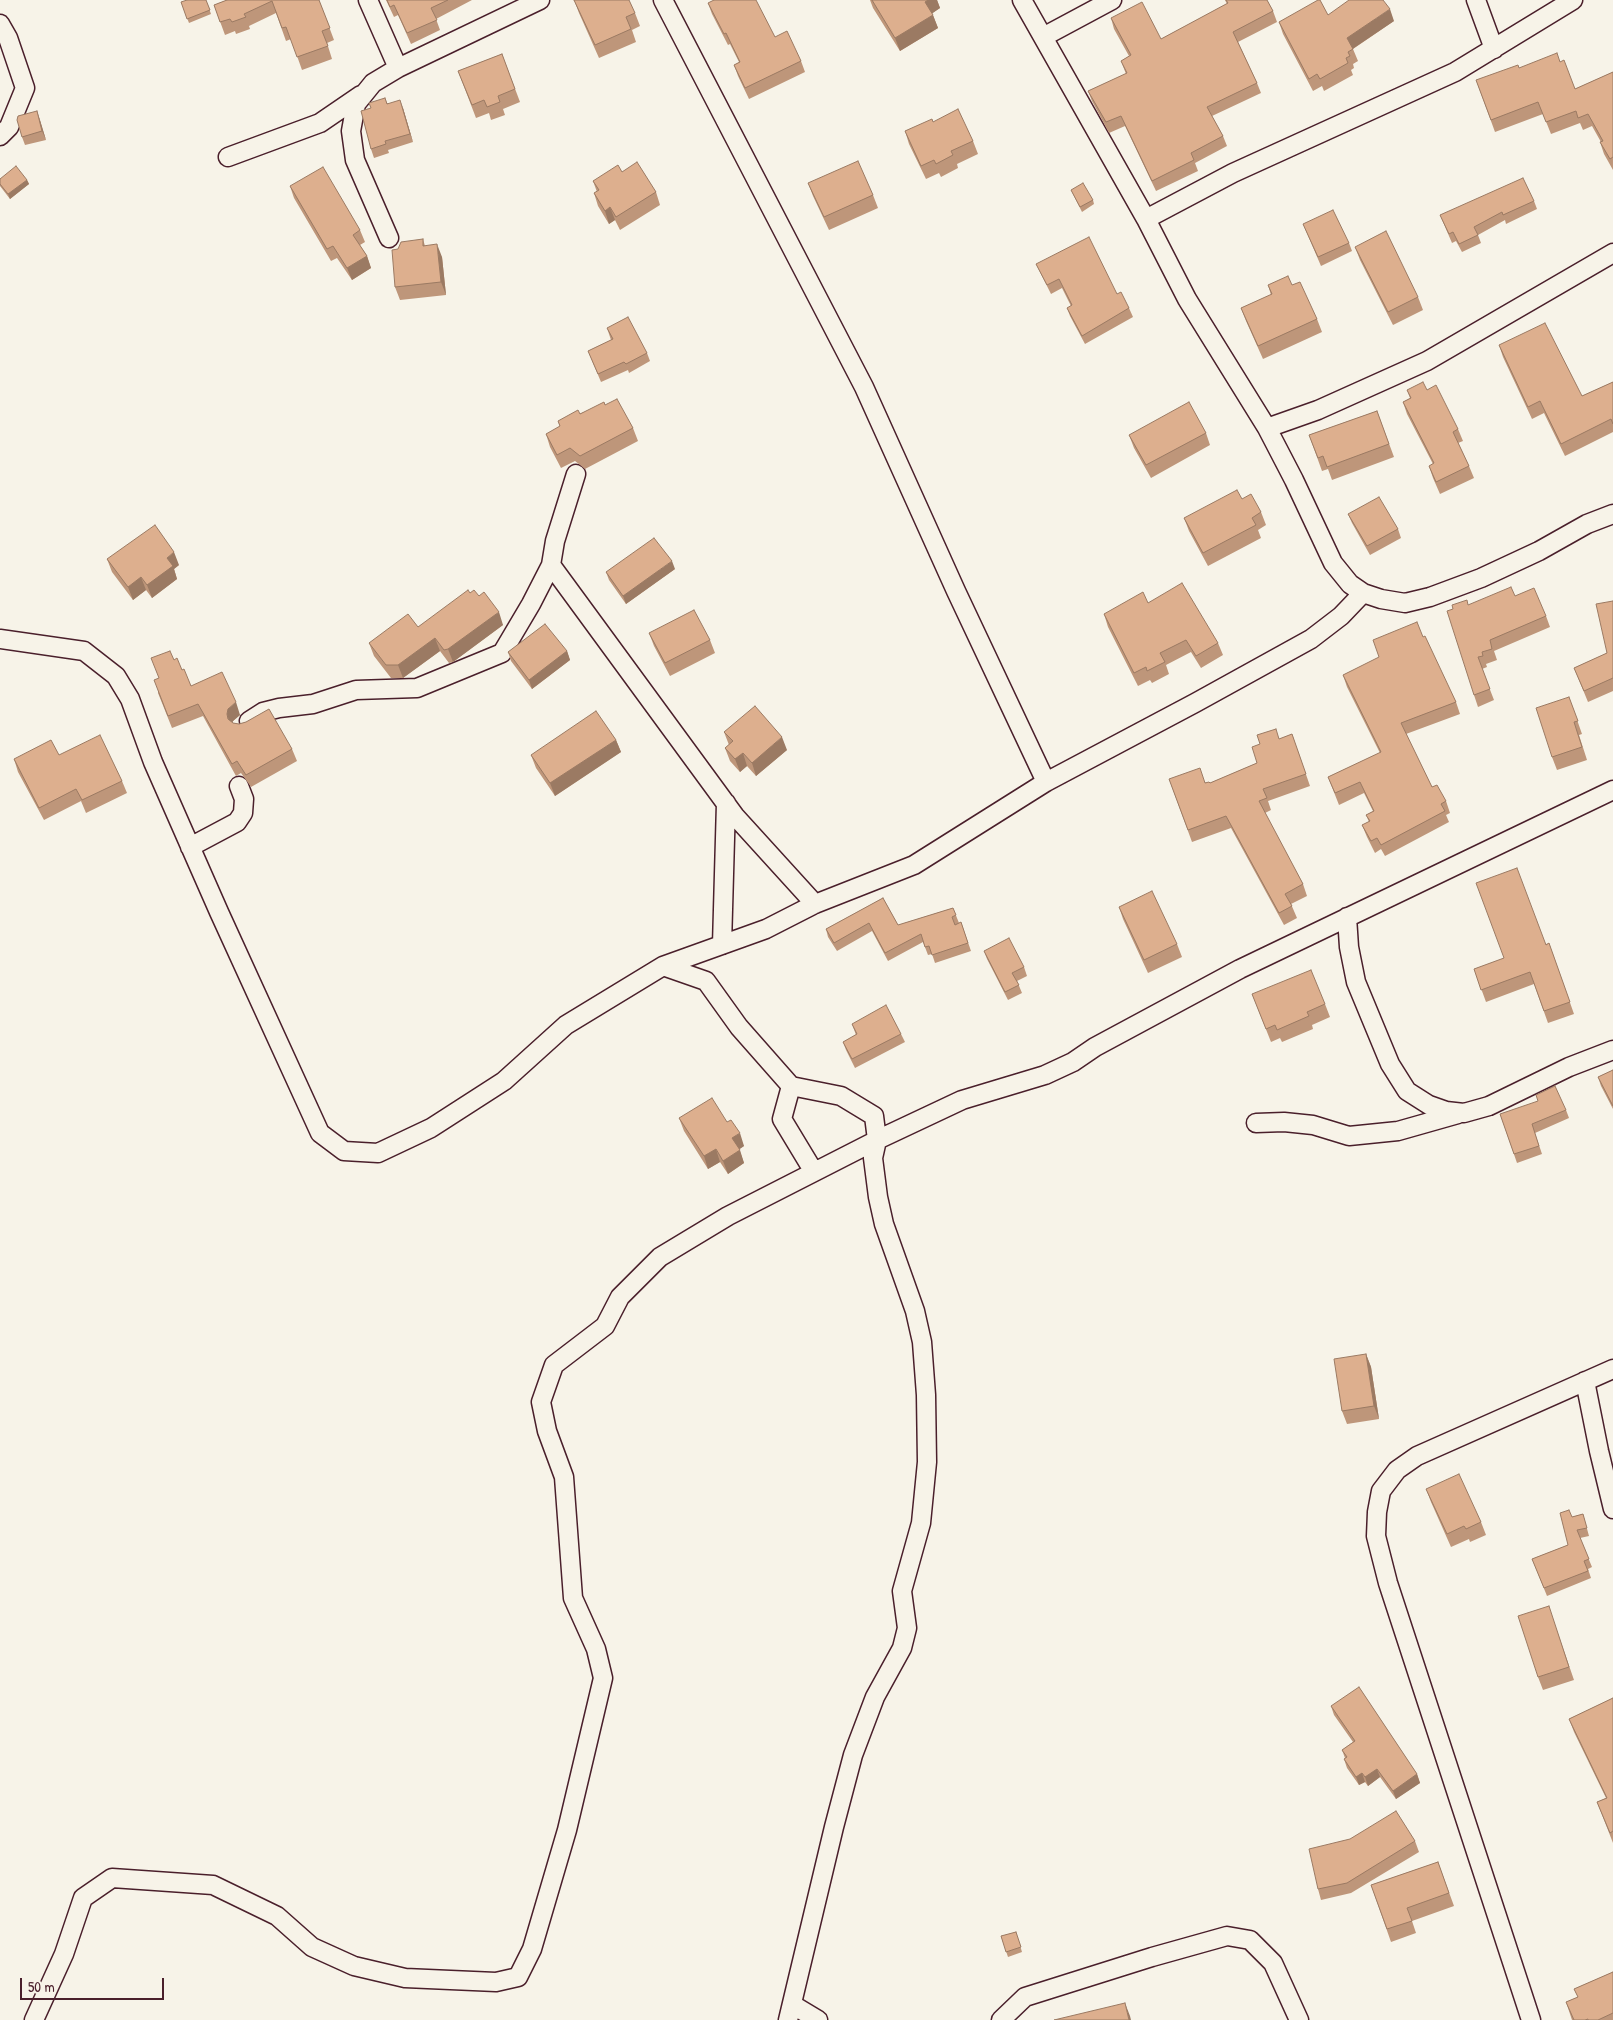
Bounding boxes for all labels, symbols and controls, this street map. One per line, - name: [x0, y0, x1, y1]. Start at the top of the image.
- scale bar: [22, 1968, 166, 2000]
- text: 50 m: [28, 1976, 55, 1997]

